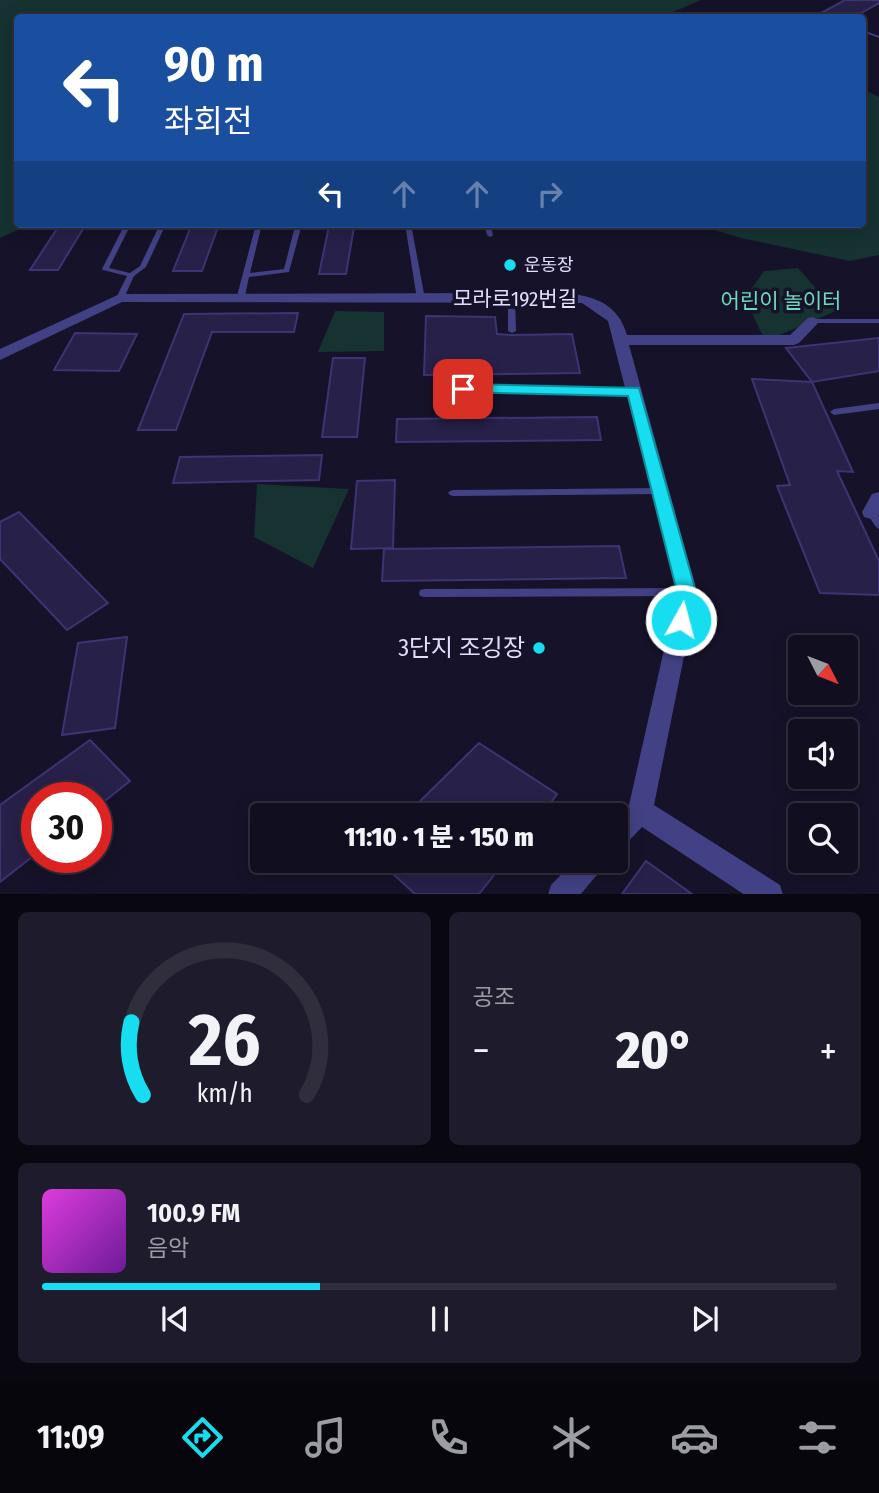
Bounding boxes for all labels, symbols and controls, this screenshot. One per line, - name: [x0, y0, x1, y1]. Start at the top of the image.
- text: 90 m: [164, 35, 264, 94]
- icon: left: [49, 42, 140, 133]
- text: 좌회전: [164, 102, 252, 140]
- icon: left: [312, 175, 350, 213]
- icon: ahead: [385, 175, 423, 213]
- icon: ahead: [458, 175, 496, 213]
- icon: right: [531, 175, 569, 213]
- place label: 운동장: [524, 254, 574, 276]
- marker: 운동장: [502, 257, 518, 273]
- street label: 모라로192번길: [453, 286, 577, 312]
- park label: 어린이 놀이터: [721, 288, 841, 314]
- pin: [433, 359, 493, 419]
- icon: arrive: [444, 370, 482, 408]
- position arrow: [644, 583, 718, 657]
- place label: 3단지 조깅장: [398, 634, 525, 662]
- north arrow: [788, 635, 858, 705]
- map controls: [788, 635, 858, 873]
- marker: 3단지 조깅장: [531, 640, 547, 656]
- button: sound: [788, 719, 858, 789]
- speed limit sign: 30: [21, 782, 112, 873]
- button: search: [788, 803, 858, 873]
- text: 11:10 · 1 분 · 150 m: [344, 822, 534, 853]
- text: 공조: [473, 983, 515, 1011]
- text: 26: [187, 997, 260, 1084]
- text: 20°: [616, 1019, 693, 1082]
- text: −: [473, 1028, 490, 1074]
- text: +: [820, 1028, 837, 1074]
- text: km/h: [196, 1078, 252, 1108]
- text: 100.9 FM: [147, 1198, 240, 1229]
- text: 음악: [147, 1234, 189, 1262]
- icon: previous: [156, 1300, 194, 1338]
- icon: pause: [421, 1300, 459, 1338]
- icon: next: [686, 1300, 724, 1338]
- icon: directions: [178, 1413, 227, 1462]
- icon: music: [301, 1413, 350, 1462]
- icon: phone: [424, 1413, 473, 1462]
- icon: climate: [547, 1413, 596, 1462]
- icon: car: [670, 1413, 719, 1462]
- icon: filters: [793, 1413, 842, 1462]
- text: 11:09: [37, 1418, 105, 1456]

